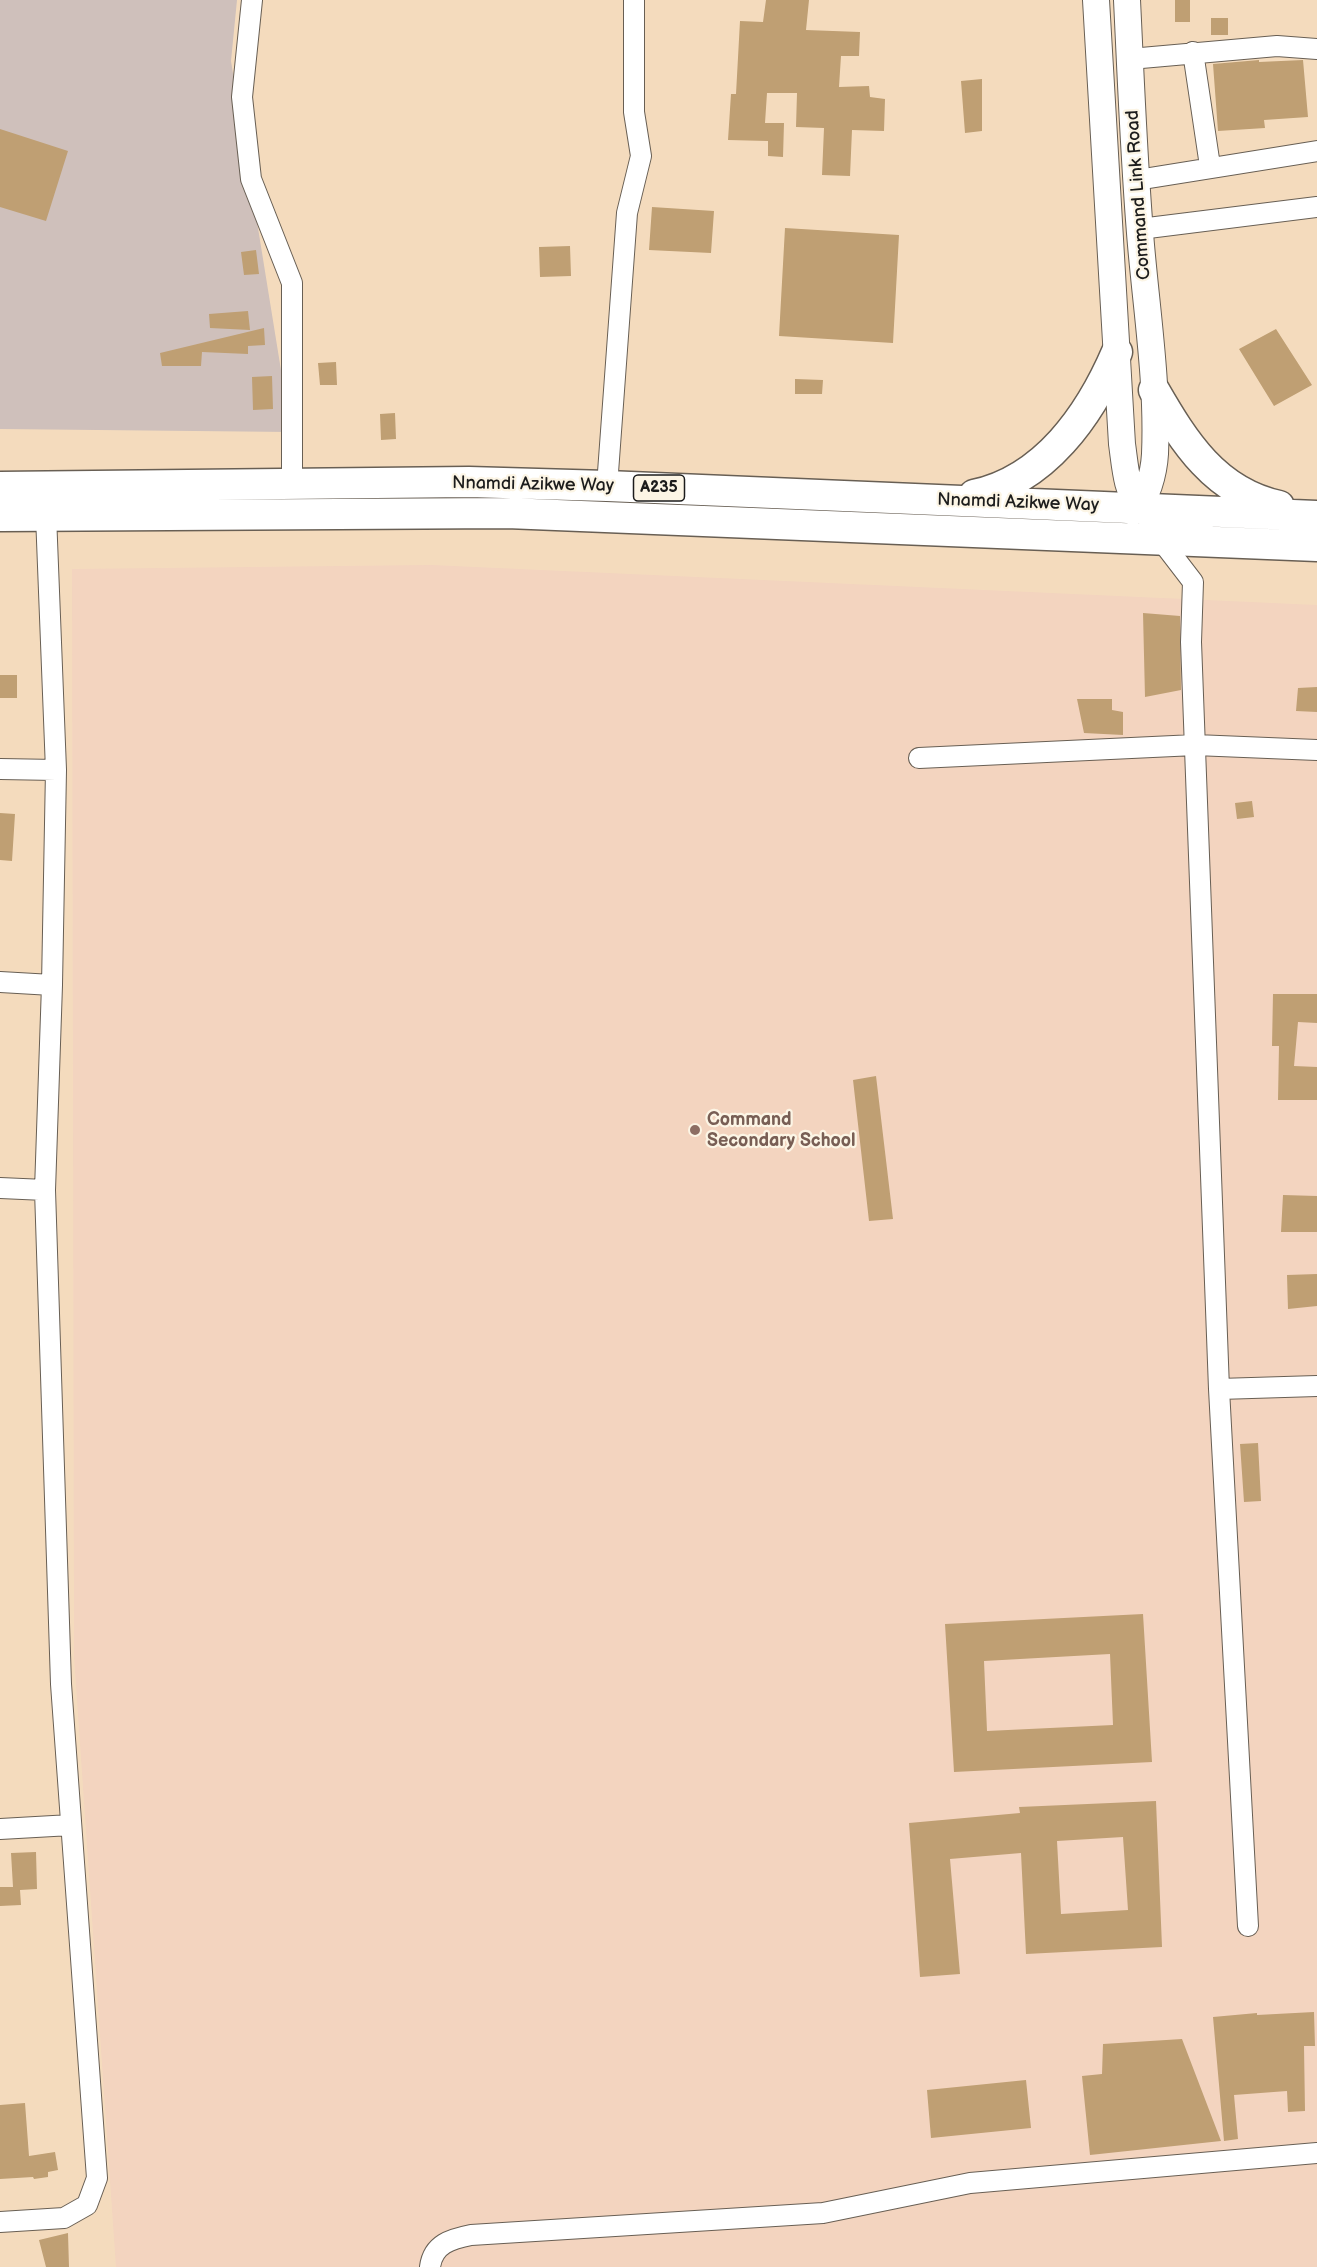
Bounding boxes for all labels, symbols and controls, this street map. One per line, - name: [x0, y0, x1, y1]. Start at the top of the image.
- street label: Command Link Road: [1122, 109, 1156, 281]
- street label: Nnamdi Azikwe Way: [452, 473, 614, 497]
- road number: A235: [634, 475, 684, 501]
- street label: Nnamdi Azikwe Way: [937, 489, 1099, 517]
- place label: Command Secondary School: [707, 1109, 856, 1152]
- marker: Command Secondary School: [688, 1123, 702, 1137]

